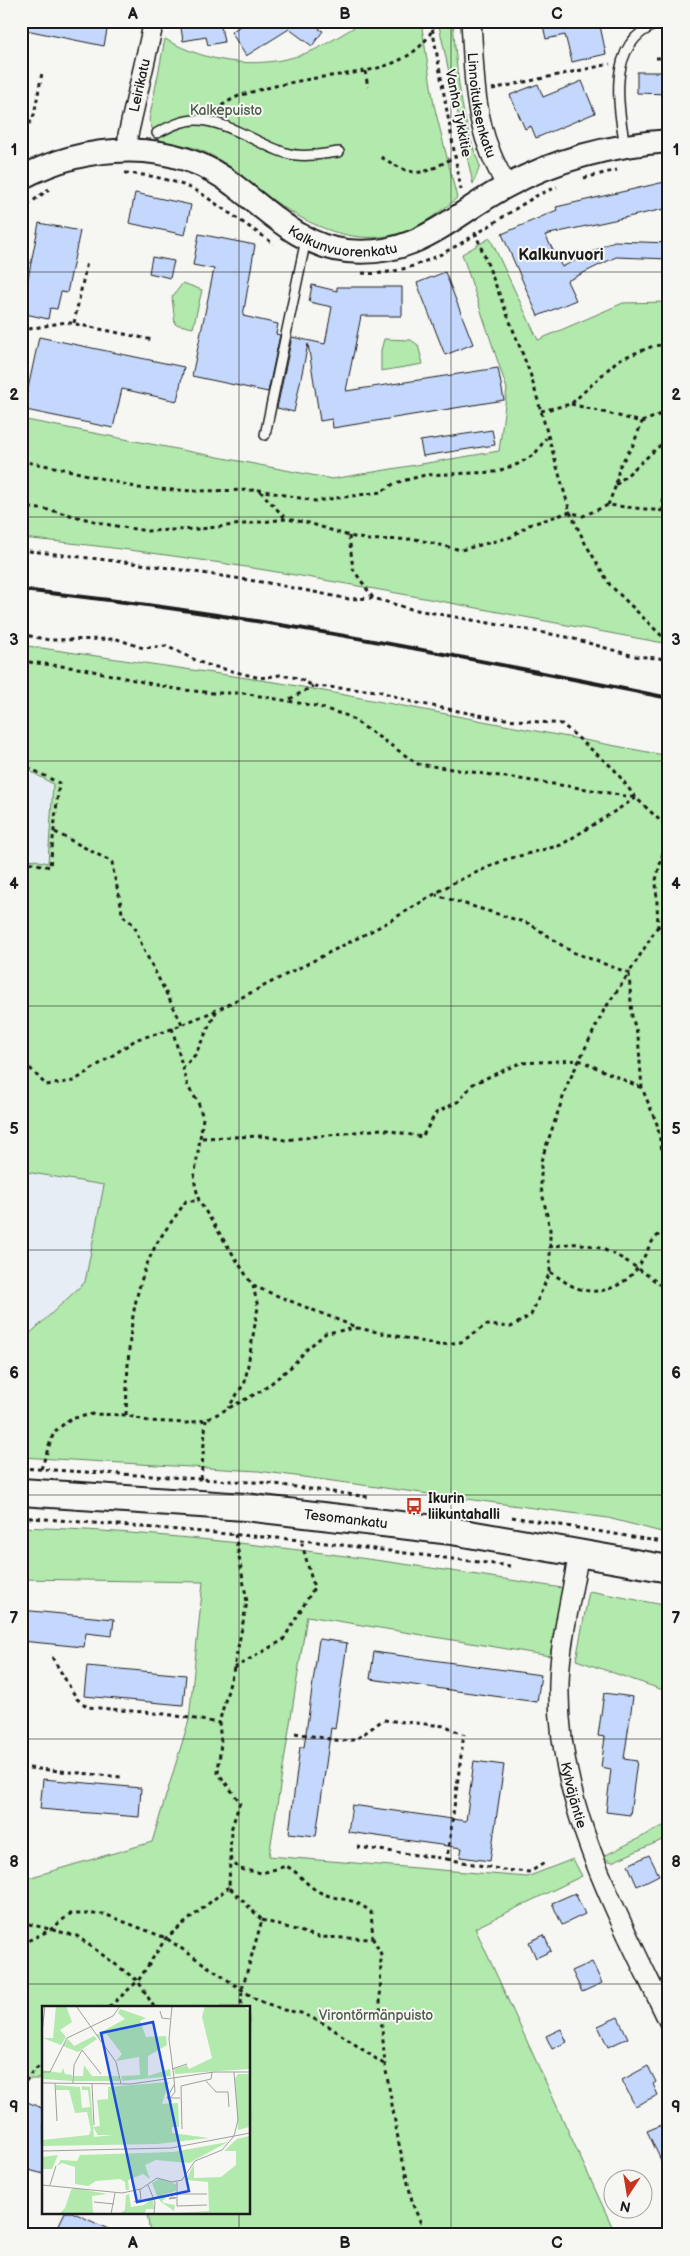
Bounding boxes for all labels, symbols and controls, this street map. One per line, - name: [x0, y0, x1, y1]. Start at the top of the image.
- text: A: [127, 5, 138, 24]
- text: B: [339, 5, 351, 24]
- text: C: [551, 5, 563, 24]
- street label: Linnoituksenkatu: [464, 52, 500, 160]
- street label: Leirikatu: [126, 57, 154, 114]
- street label: Vanha Tykkitie: [442, 68, 475, 158]
- park label: Kalkepuisto: [190, 102, 262, 119]
- text: 1: [11, 141, 17, 160]
- text: 1: [673, 141, 679, 160]
- street label: Kalkunvuorenkatu: [285, 222, 399, 261]
- district label: Kalkunvuori: [518, 246, 604, 265]
- text: 2: [9, 386, 19, 405]
- text: 2: [671, 386, 681, 405]
- text: 3: [9, 631, 19, 650]
- text: 3: [671, 631, 681, 650]
- text: 4: [9, 875, 19, 894]
- text: 4: [671, 875, 681, 894]
- text: 5: [9, 1120, 19, 1139]
- text: 5: [671, 1120, 681, 1139]
- text: 6: [9, 1364, 19, 1383]
- text: 6: [671, 1364, 681, 1383]
- place label: Ikurin liikuntahalli: [428, 1490, 500, 1523]
- bus stop icon: Ikurin liikuntahalli: [404, 1496, 424, 1516]
- street label: Tesomankatu: [303, 1506, 389, 1532]
- text: 7: [10, 1609, 19, 1628]
- text: 7: [672, 1609, 681, 1628]
- street label: Kylväjäntie: [557, 1760, 590, 1830]
- text: 8: [9, 1853, 19, 1872]
- text: 8: [671, 1853, 681, 1872]
- inset map: [42, 2006, 250, 2214]
- park label: Virontörmänpuisto: [319, 2007, 433, 2024]
- text: 9: [9, 2098, 19, 2117]
- text: 9: [671, 2098, 681, 2117]
- north arrow: [602, 2168, 652, 2218]
- text: N: [618, 2197, 632, 2216]
- text: A: [127, 2234, 138, 2253]
- text: B: [339, 2234, 351, 2253]
- text: C: [551, 2234, 563, 2253]

